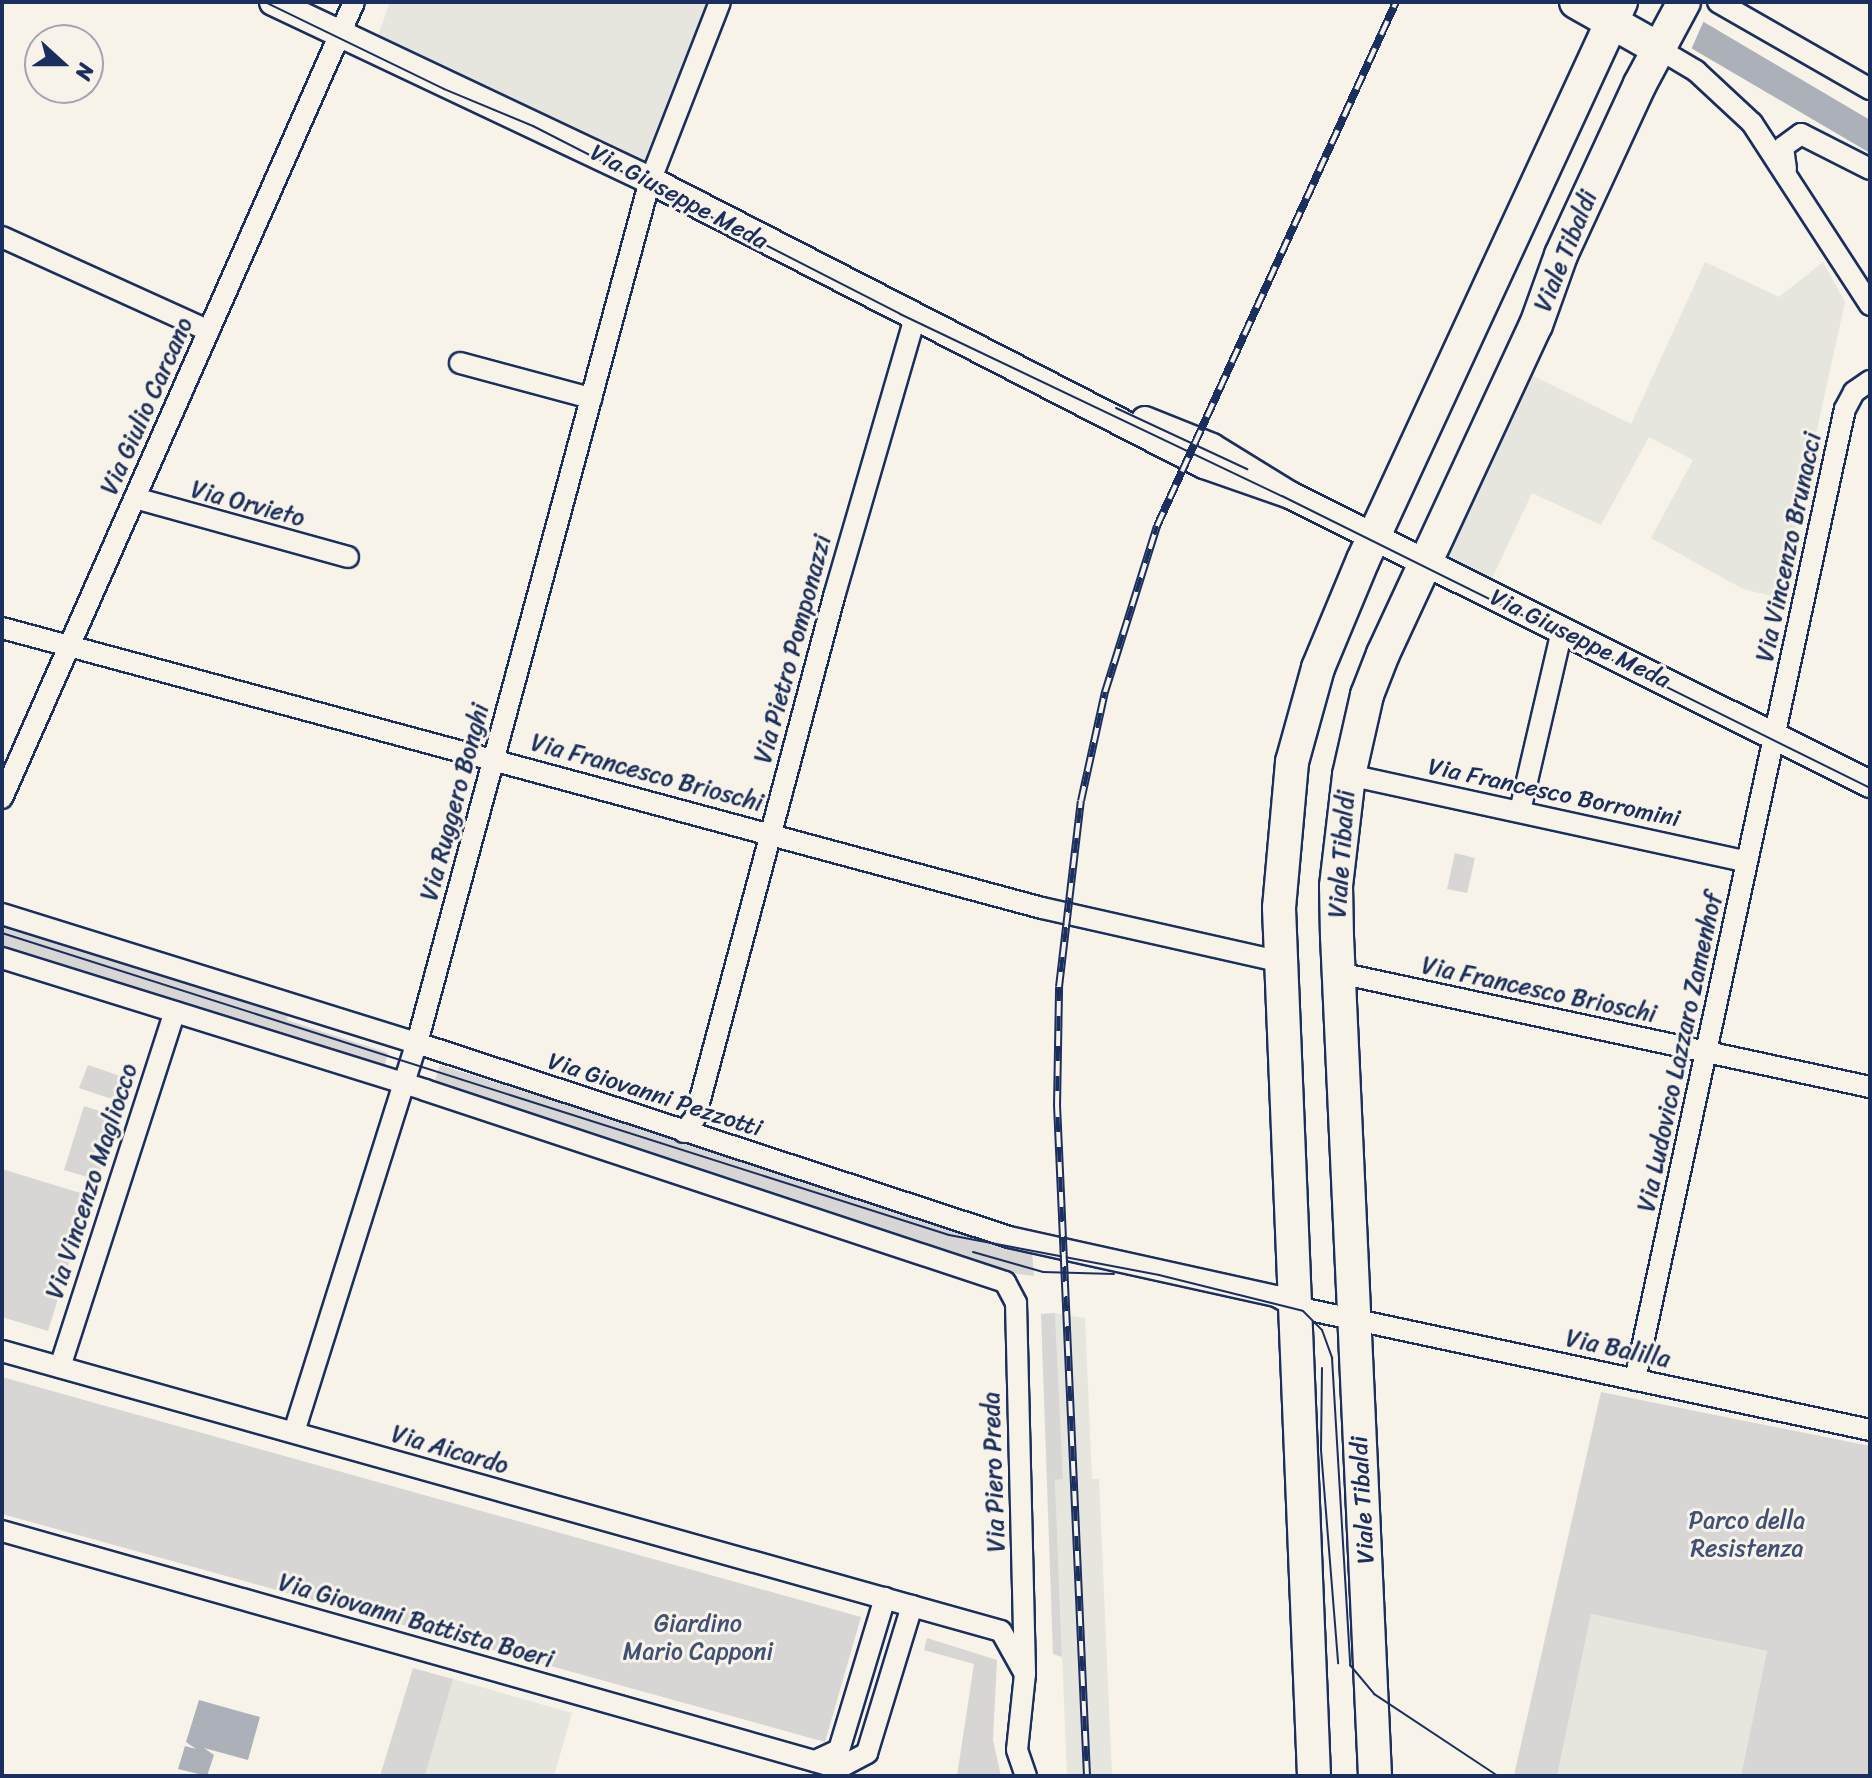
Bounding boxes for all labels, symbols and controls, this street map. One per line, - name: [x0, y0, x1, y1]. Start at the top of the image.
- north arrow: [24, 24, 104, 104]
- text: N: [64, 58, 106, 86]
- street label: Via Giuseppe Meda: [585, 138, 773, 256]
- street label: Viale Tibaldi: [1529, 186, 1603, 316]
- street label: Via Giulio Carcano: [95, 313, 199, 499]
- street label: Via Vincenzo Brunacci: [1751, 430, 1827, 664]
- street label: Via Orvieto: [188, 475, 308, 533]
- street label: Via Pietro Pomponazzi: [749, 531, 837, 767]
- street label: Via Giuseppe Meda: [1485, 583, 1675, 695]
- street label: Via Ruggero Bonghi: [415, 700, 495, 904]
- street label: Via Francesco Brioschi: [528, 728, 766, 818]
- street label: Via Francesco Borromini: [1426, 752, 1682, 834]
- street label: Viale Tibaldi: [1323, 789, 1361, 919]
- street label: Via Ludovico Lazzaro Zamenhof: [1632, 890, 1728, 1214]
- street label: Via Francesco Brioschi: [1419, 951, 1659, 1029]
- street label: Via Giovanni Pezzotti: [544, 1047, 766, 1143]
- street label: Via Vincenzo Magliocco: [40, 1060, 144, 1302]
- street label: Via Balilla: [1563, 1324, 1673, 1374]
- street label: Via Piero Preda: [977, 1390, 1011, 1554]
- street label: Via Aicardo: [388, 1420, 512, 1480]
- street label: Viale Tibaldi: [1345, 1435, 1381, 1565]
- park label: Parco della Resistenza: [1688, 1507, 1806, 1563]
- street label: Via Giovanni Battista Boeri: [275, 1568, 557, 1674]
- park label: Giardino Mario Capponi: [623, 1610, 773, 1666]

